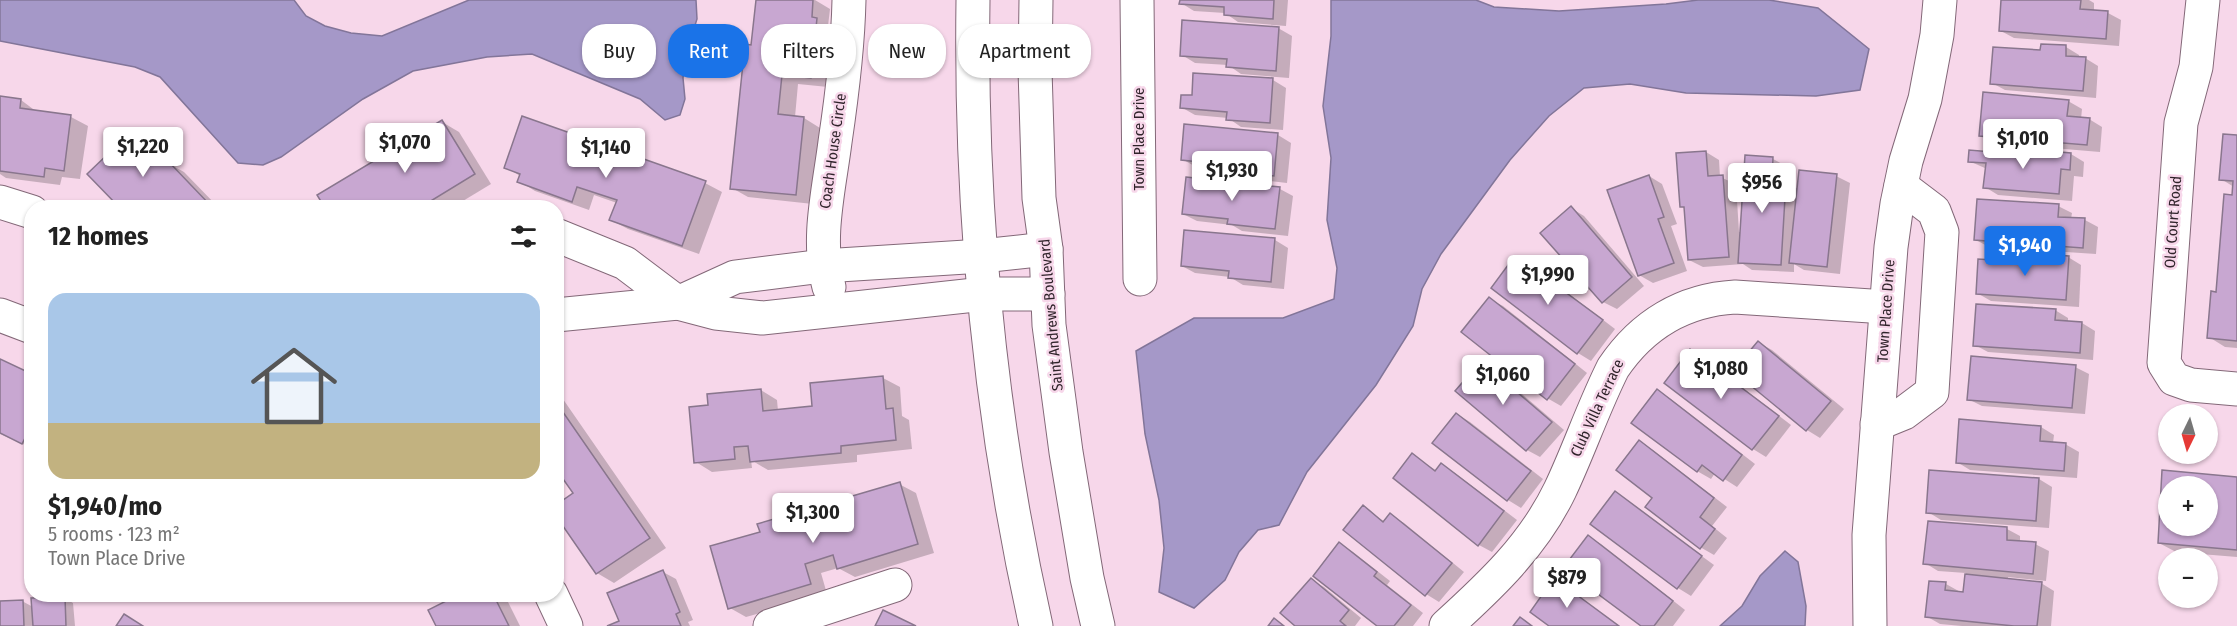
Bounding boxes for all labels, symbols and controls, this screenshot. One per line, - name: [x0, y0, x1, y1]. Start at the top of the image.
- chip: Buy: [582, 24, 656, 78]
- chip: Rent: [668, 24, 749, 78]
- chip: Filters: [761, 24, 856, 78]
- chip: New: [868, 24, 946, 78]
- chip: Apartment: [958, 24, 1091, 78]
- street label: Town Place Drive: [1130, 87, 1148, 191]
- street label: Coach House Circle: [816, 92, 850, 210]
- pin: $1,010: [1974, 119, 2072, 170]
- pin: $1,070: [356, 123, 454, 174]
- text: $1,010: [1997, 126, 2049, 150]
- pin: $1,220: [94, 127, 192, 178]
- pin: $1,140: [557, 128, 655, 179]
- text: $1,070: [379, 130, 431, 154]
- text: $1,220: [117, 134, 169, 158]
- text: $1,140: [581, 135, 631, 159]
- pin: $1,930: [1183, 151, 1281, 202]
- text: $1,930: [1206, 158, 1258, 182]
- pin: $956: [1726, 163, 1798, 214]
- text: $956: [1742, 170, 1782, 194]
- street label: Old Court Road: [2161, 175, 2185, 269]
- icon: filters: [507, 220, 540, 253]
- text: 12 homes: [48, 221, 148, 252]
- pin: $1,940: [1976, 226, 2074, 277]
- text: $1,940: [1998, 233, 2052, 257]
- street label: Saint Andrews Boulevard: [1035, 238, 1067, 392]
- pin: $1,990: [1499, 255, 1597, 306]
- street label: Town Place Drive: [1873, 259, 1899, 363]
- text: $1,990: [1521, 262, 1575, 286]
- icon: home: [240, 332, 348, 440]
- pin: $1,080: [1672, 349, 1770, 400]
- pin: $1,060: [1454, 355, 1552, 406]
- street label: Club Villa Terrace: [1567, 356, 1627, 460]
- text: $1,080: [1694, 356, 1748, 380]
- text: $1,060: [1476, 362, 1530, 386]
- north arrow: [2158, 404, 2218, 464]
- map controls: [2158, 404, 2218, 608]
- button: +: [2158, 476, 2218, 536]
- text: $1,940/mo: [48, 491, 162, 522]
- pin: $1,300: [764, 493, 862, 544]
- text: $1,300: [786, 500, 840, 524]
- text: 5 rooms · 123 m²: [48, 522, 180, 546]
- text: Town Place Drive: [48, 546, 185, 570]
- button: −: [2158, 548, 2218, 608]
- pin: $879: [1531, 558, 1603, 609]
- text: $879: [1548, 565, 1586, 589]

